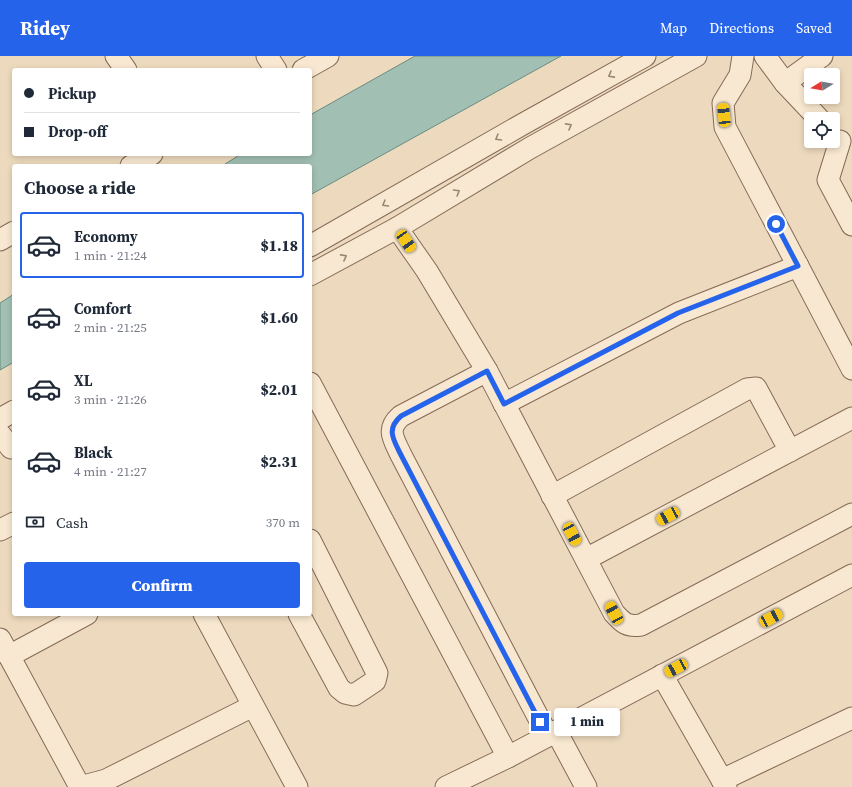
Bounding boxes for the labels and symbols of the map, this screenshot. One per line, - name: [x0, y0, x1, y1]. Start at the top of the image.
- north arrow: [804, 68, 840, 104]
- one-way arrow: [608, 70, 615, 78]
- car: [717, 102, 731, 128]
- one-way arrow: [565, 123, 572, 131]
- one-way arrow: [495, 134, 502, 141]
- one-way arrow: [453, 189, 460, 197]
- one-way arrow: [382, 199, 389, 206]
- route start: [767, 215, 785, 233]
- car: [394, 228, 418, 254]
- one-way arrow: [340, 254, 348, 262]
- car: [655, 505, 681, 527]
- car: [561, 521, 583, 547]
- car: [603, 600, 625, 626]
- car: [758, 607, 784, 629]
- car: [663, 657, 689, 679]
- callout: 1 min: [554, 708, 620, 736]
- route end: [531, 713, 549, 731]

